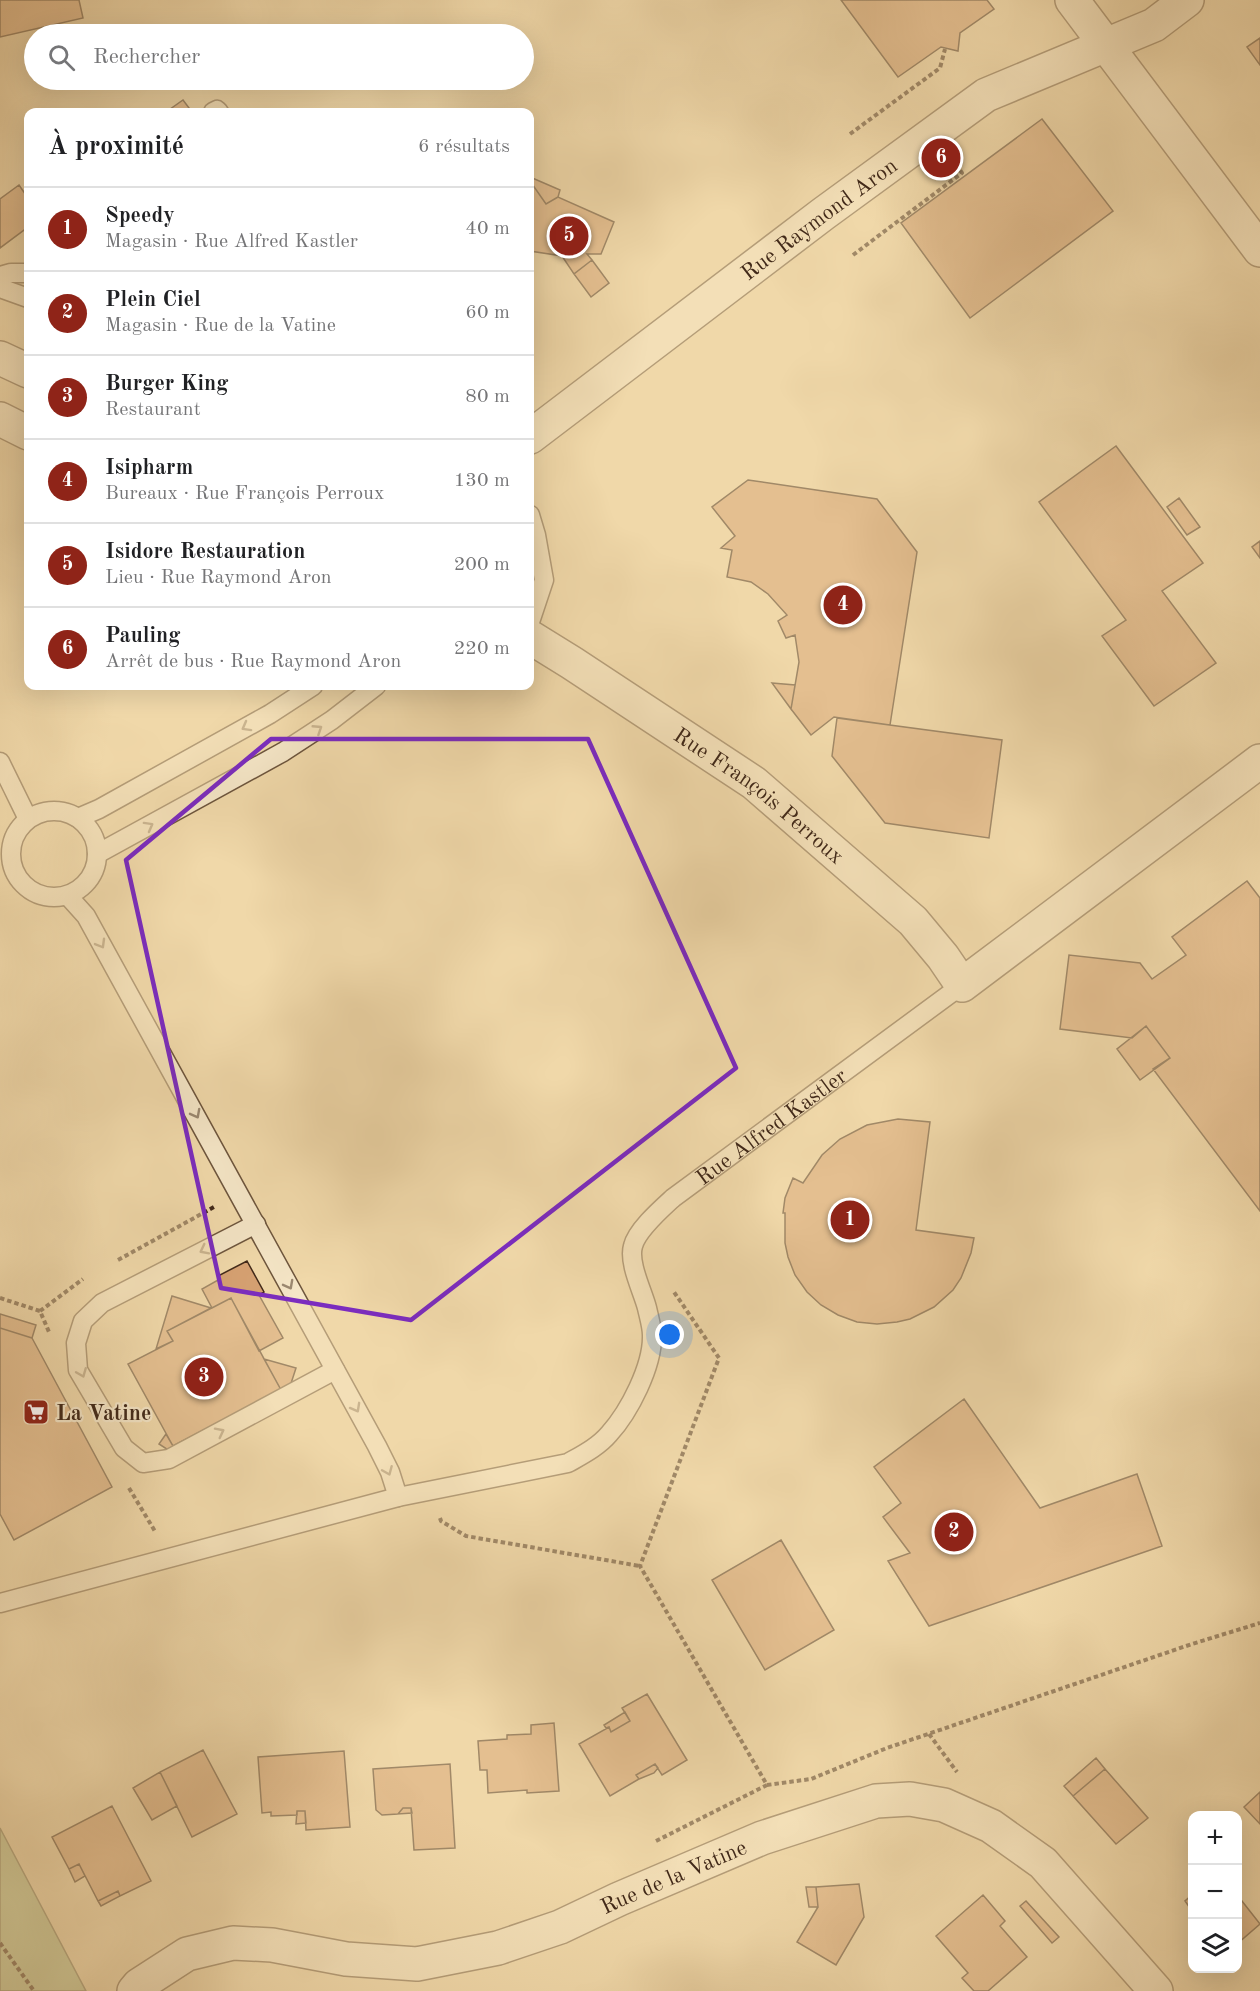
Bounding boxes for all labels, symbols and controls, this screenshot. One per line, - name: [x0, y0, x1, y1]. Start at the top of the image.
- search box: [24, 24, 534, 90]
- icon: search: [45, 41, 78, 74]
- text: Rechercher: [93, 46, 200, 68]
- text: À proximité: [48, 134, 184, 160]
- pin: 6: [922, 136, 960, 180]
- text: 6 résultats: [418, 137, 510, 157]
- street label: Rue Raymond Aron: [738, 155, 902, 285]
- text: Speedy: [105, 205, 175, 227]
- pin: 5: [550, 214, 588, 258]
- text: 1: [62, 219, 73, 239]
- text: 40 m: [465, 219, 510, 239]
- text: Magasin · Rue Alfred Kastler: [105, 232, 358, 252]
- text: Plein Ciel: [105, 289, 201, 311]
- text: 2: [62, 303, 73, 323]
- text: 60 m: [465, 303, 510, 323]
- text: Magasin · Rue de la Vatine: [105, 316, 336, 336]
- text: Burger King: [105, 373, 228, 395]
- text: 3: [62, 387, 73, 407]
- text: 80 m: [465, 387, 510, 407]
- text: Restaurant: [105, 400, 201, 420]
- text: Isipharm: [105, 457, 193, 479]
- text: 4: [62, 471, 73, 491]
- text: 130 m: [454, 471, 510, 491]
- text: Bureaux · Rue François Perroux: [105, 484, 384, 504]
- text: Isidore Restauration: [105, 541, 305, 563]
- text: 5: [62, 555, 73, 575]
- text: 200 m: [454, 555, 510, 575]
- text: Lieu · Rue Raymond Aron: [105, 568, 332, 588]
- pin: 4: [824, 582, 862, 628]
- text: Pauling: [105, 625, 180, 647]
- text: 6: [62, 639, 73, 659]
- text: 220 m: [454, 639, 510, 659]
- text: Arrêt de bus · Rue Raymond Aron: [105, 652, 401, 672]
- one-way arrow: [242, 720, 252, 732]
- street label: Rue François Perroux: [669, 724, 848, 869]
- one-way arrow: [311, 725, 322, 736]
- one-way arrow: [142, 822, 153, 833]
- one-way arrow: [94, 938, 105, 948]
- street label: Rue Alfred Kastler: [693, 1065, 851, 1190]
- one-way arrow: [189, 1108, 200, 1119]
- pin: 1: [830, 1198, 870, 1242]
- one-way arrow: [200, 1243, 211, 1255]
- one-way arrow: [282, 1279, 293, 1290]
- your location: [655, 1320, 684, 1349]
- pin: 3: [184, 1354, 224, 1400]
- one-way arrow: [74, 1367, 87, 1377]
- supermarket icon: La Vatine: [21, 1397, 51, 1427]
- one-way arrow: [349, 1402, 360, 1412]
- place label: La Vatine: [56, 1403, 151, 1425]
- one-way arrow: [214, 1428, 225, 1439]
- one-way arrow: [381, 1464, 393, 1475]
- pin: 2: [934, 1510, 974, 1555]
- map controls: [1188, 1811, 1242, 1973]
- button: +: [1188, 1811, 1242, 1865]
- street label: Rue de la Vatine: [598, 1837, 750, 1919]
- button: −: [1188, 1865, 1242, 1919]
- button: layers: [1188, 1919, 1242, 1973]

